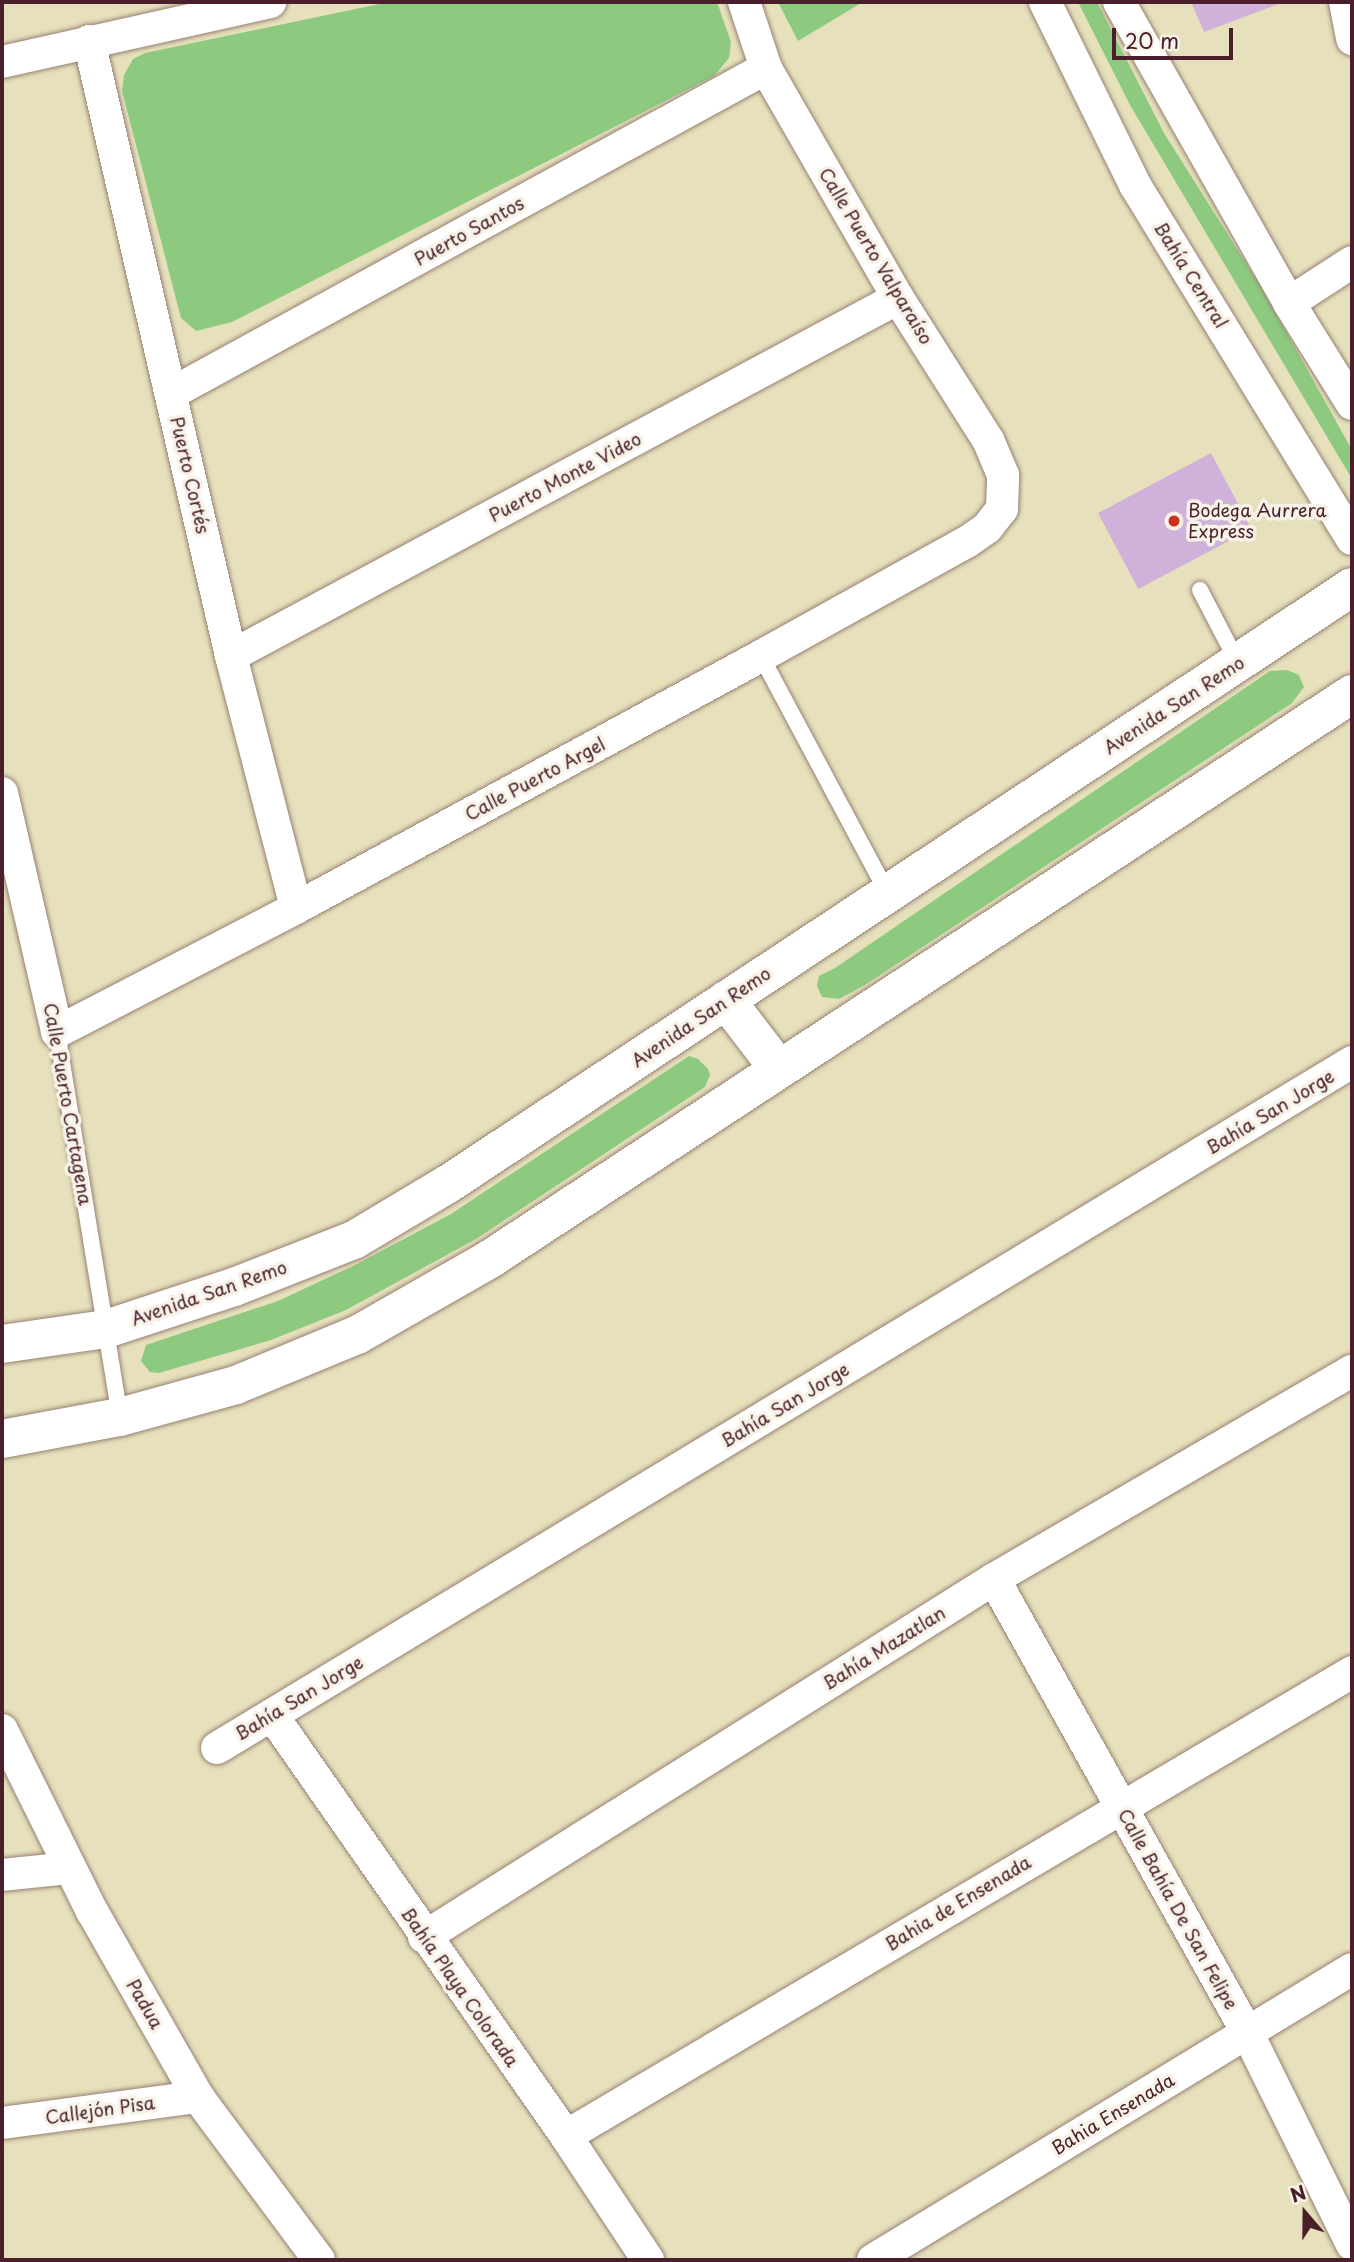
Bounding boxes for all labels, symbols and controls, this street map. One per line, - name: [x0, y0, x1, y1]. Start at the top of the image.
- scale bar: [1116, 14, 1237, 58]
- text: 20 m: [1125, 24, 1179, 56]
- street label: Calle Puerto Valparaíso: [814, 163, 938, 349]
- street label: Puerto Santos: [410, 192, 528, 270]
- street label: Bahía Central: [1149, 217, 1233, 333]
- street label: Puerto Cortés: [166, 414, 214, 536]
- street label: Puerto Monte Video: [484, 427, 646, 527]
- place label: Bodega Aurrera Express: [1188, 500, 1328, 542]
- marker: Bodega Aurrera Express: [1166, 513, 1182, 529]
- street label: Avenida San Remo: [1100, 652, 1248, 758]
- street label: Calle Puerto Argel: [460, 732, 610, 826]
- street label: Avenida San Remo: [628, 963, 774, 1071]
- street label: Calle Puerto Cartagena: [39, 1000, 97, 1208]
- street label: Bahía San Jorge: [1202, 1066, 1338, 1158]
- street label: Avenida San Remo: [129, 1257, 289, 1329]
- street label: Bahía San Jorge: [717, 1359, 853, 1451]
- street label: Bahía Mazatlan: [819, 1602, 949, 1694]
- street label: Bahía San Jorge: [231, 1652, 367, 1744]
- street label: Calle Bahía De San Felipe: [1114, 1805, 1242, 2013]
- street label: Bahia de Ensenada: [881, 1851, 1035, 1955]
- street label: Bahía Playa Colorada: [396, 1902, 524, 2072]
- street label: Padua: [122, 1975, 168, 2033]
- street label: Bahia Ensenada: [1047, 2069, 1179, 2159]
- street label: Callejón Pisa: [44, 2092, 156, 2128]
- north arrow: [1270, 2178, 1340, 2248]
- text: N: [1286, 2178, 1310, 2209]

